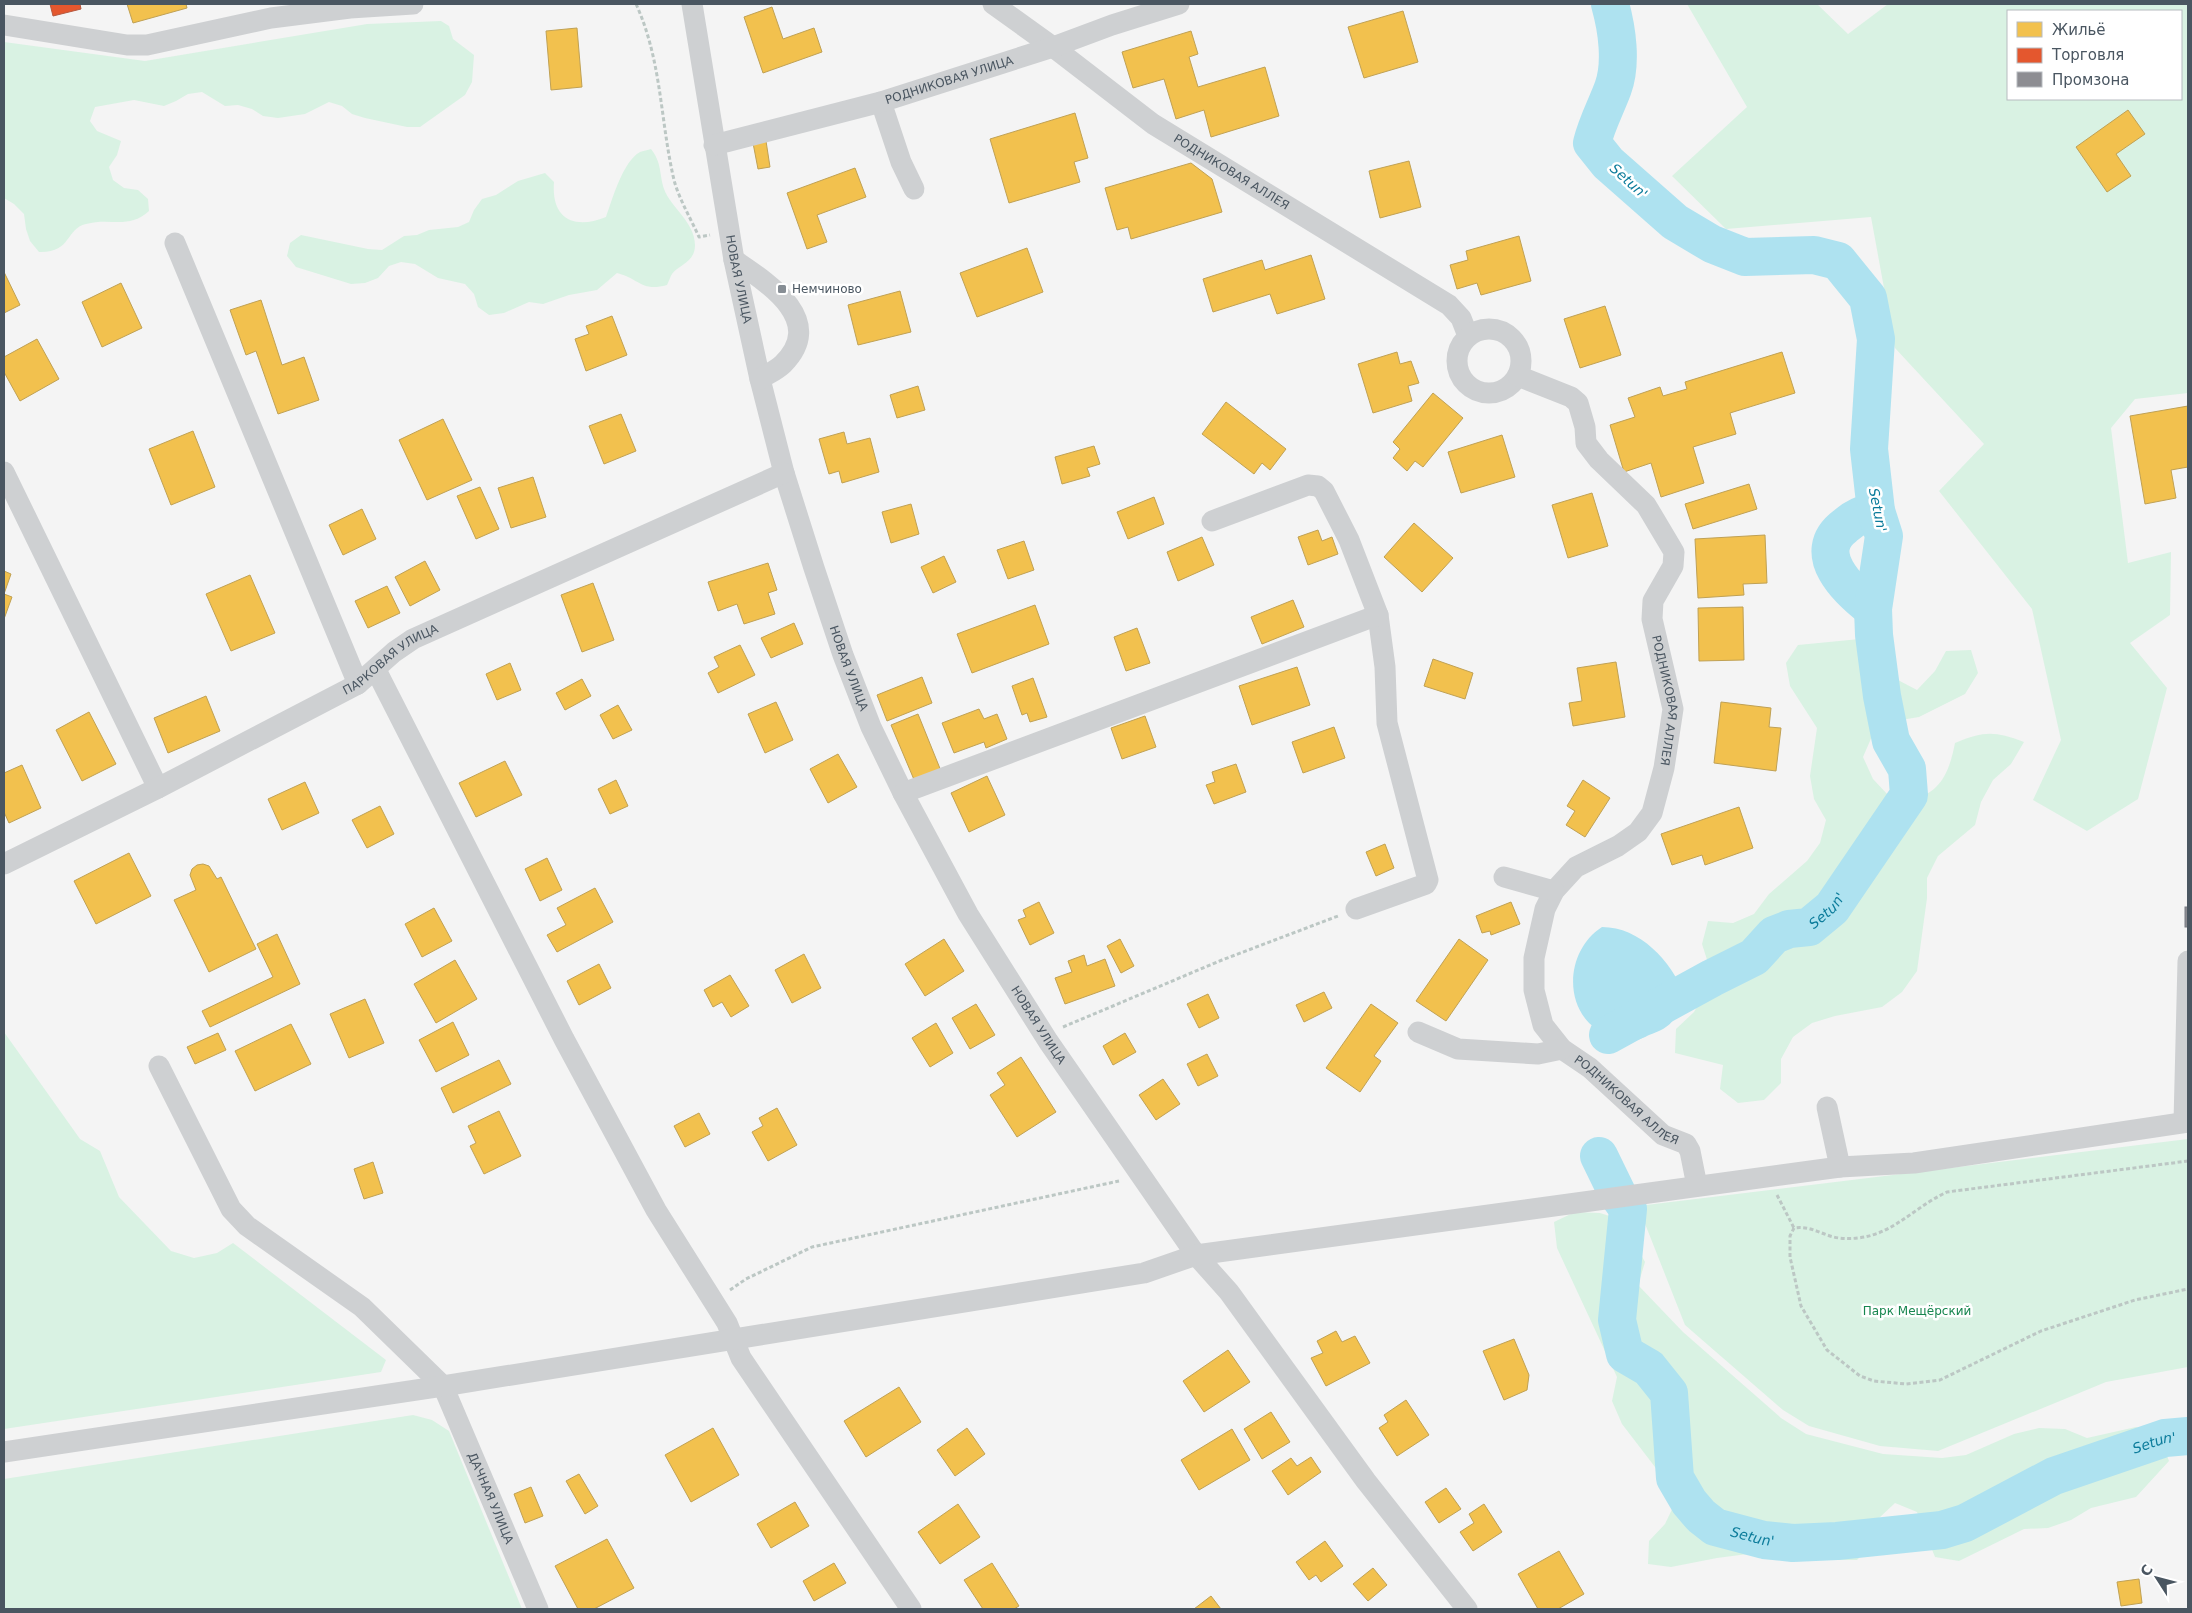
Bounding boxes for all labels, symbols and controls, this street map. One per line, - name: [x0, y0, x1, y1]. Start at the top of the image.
- legend: [2007, 10, 2182, 100]
- text: Жильё: [2052, 21, 2106, 39]
- text: Торговля: [2051, 46, 2124, 64]
- street label: РОДНИКОВАЯ УЛИЦА: [883, 53, 1016, 107]
- text: Промзона: [2052, 71, 2129, 89]
- street label: РОДНИКОВАЯ АЛЛЕЯ: [1171, 131, 1292, 213]
- water label: Setun': [1607, 160, 1651, 202]
- street label: НОВАЯ УЛИЦА: [723, 234, 755, 325]
- place label: Немчиново: [792, 282, 862, 296]
- marker: Немчиново: [776, 283, 788, 295]
- water label: Setun': [1866, 487, 1890, 533]
- street label: ПАРКОВАЯ УЛИЦА: [340, 621, 441, 698]
- street label: НОВАЯ УЛИЦА: [827, 624, 871, 714]
- street label: РОДНИКОВАЯ АЛЛЕЯ: [1649, 634, 1681, 767]
- water label: Setun': [1806, 889, 1848, 932]
- street label: НОВАЯ УЛИЦА: [1008, 983, 1069, 1067]
- street label: РОДНИКОВАЯ АЛЛЕЯ: [1572, 1052, 1681, 1148]
- park label: Парк Мещёрский: [1863, 1304, 1971, 1318]
- water label: Setun': [2130, 1429, 2176, 1457]
- street label: ДАЧНАЯ УЛИЦА: [465, 1450, 517, 1547]
- water label: Setun': [1729, 1524, 1775, 1549]
- north arrow: [2132, 1553, 2182, 1603]
- text: С: [2137, 1561, 2156, 1579]

